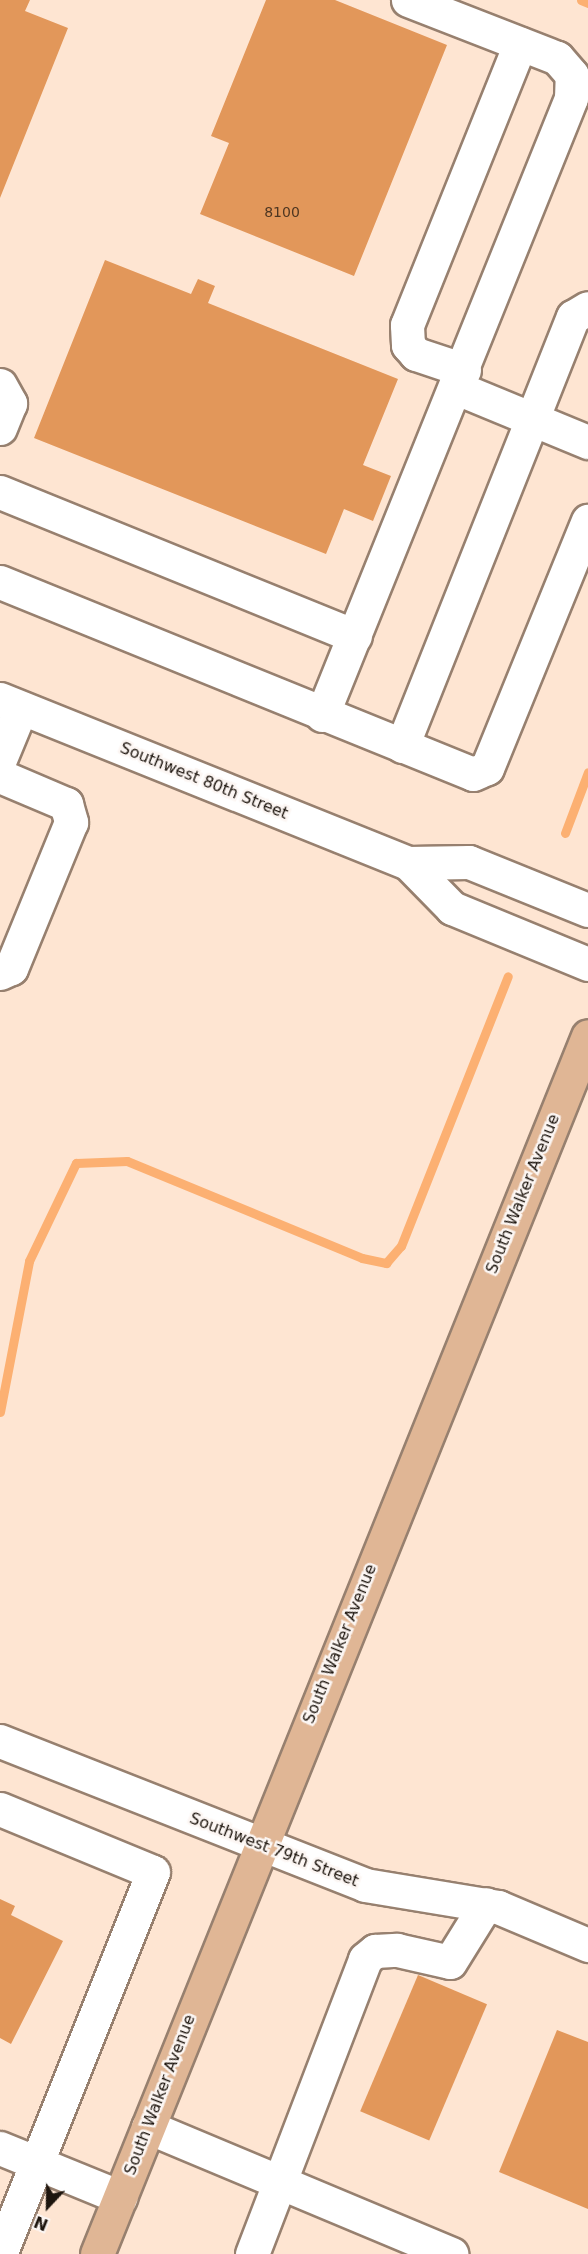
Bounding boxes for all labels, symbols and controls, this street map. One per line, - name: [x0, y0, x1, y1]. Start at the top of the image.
- house number: 8100: [264, 204, 300, 220]
- street label: Southwest 80th Street: [117, 738, 291, 824]
- street label: South Walker Avenue: [482, 1111, 564, 1277]
- street label: South Walker Avenue: [299, 1561, 381, 1727]
- street label: Southwest 79th Street: [187, 1809, 361, 1891]
- street label: South Walker Avenue: [121, 2012, 199, 2178]
- north arrow: [18, 2176, 78, 2236]
- text: N: [31, 2212, 51, 2234]

